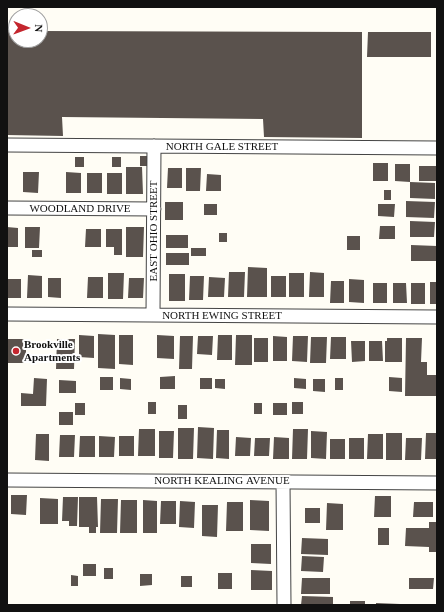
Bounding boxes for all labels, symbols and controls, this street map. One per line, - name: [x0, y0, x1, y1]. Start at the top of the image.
- north arrow: [8, 8, 48, 48]
- text: N: [33, 24, 45, 32]
- street label: NORTH GALE STREET: [166, 140, 278, 154]
- street label: EAST OHIO STREET: [147, 181, 161, 281]
- street label: WOODLAND DRIVE: [29, 202, 131, 216]
- street label: NORTH EWING STREET: [162, 309, 282, 323]
- place label: Brookville Apartments: [24, 338, 80, 364]
- marker: Brookville Apartments: [11, 346, 21, 356]
- street label: NORTH KEALING AVENUE: [154, 474, 290, 488]

